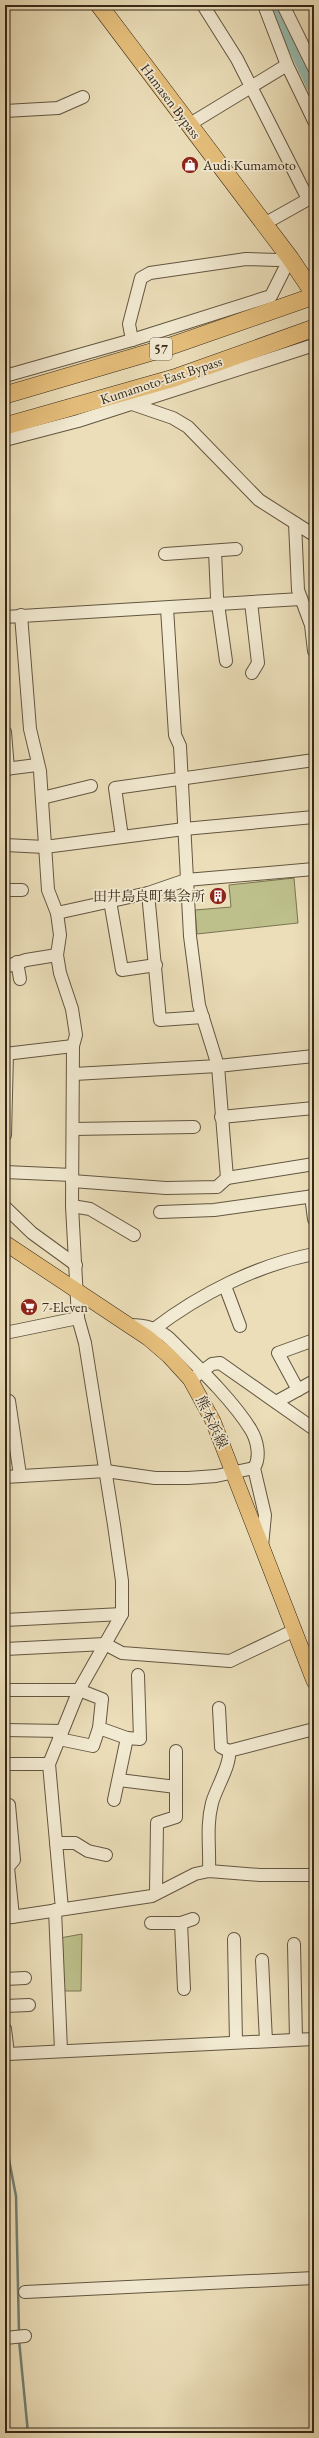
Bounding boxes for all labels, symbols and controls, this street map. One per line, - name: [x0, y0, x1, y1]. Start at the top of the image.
- street label: Hamasen Bypass: [137, 60, 205, 143]
- shop icon: Audi Kumamoto: [180, 155, 200, 175]
- place label: Audi Kumamoto: [202, 156, 296, 174]
- road number: 57: [150, 338, 172, 360]
- street label: Kumamoto-East Bypass: [98, 352, 225, 408]
- building icon: 田井島良町集会所: [208, 886, 228, 906]
- place label: 田井島良町集会所: [93, 887, 205, 905]
- supermarket icon: 7-Eleven: [19, 1297, 39, 1317]
- place label: 7-Eleven: [42, 1298, 89, 1316]
- street label: 熊本浜線: [192, 1393, 232, 1451]

